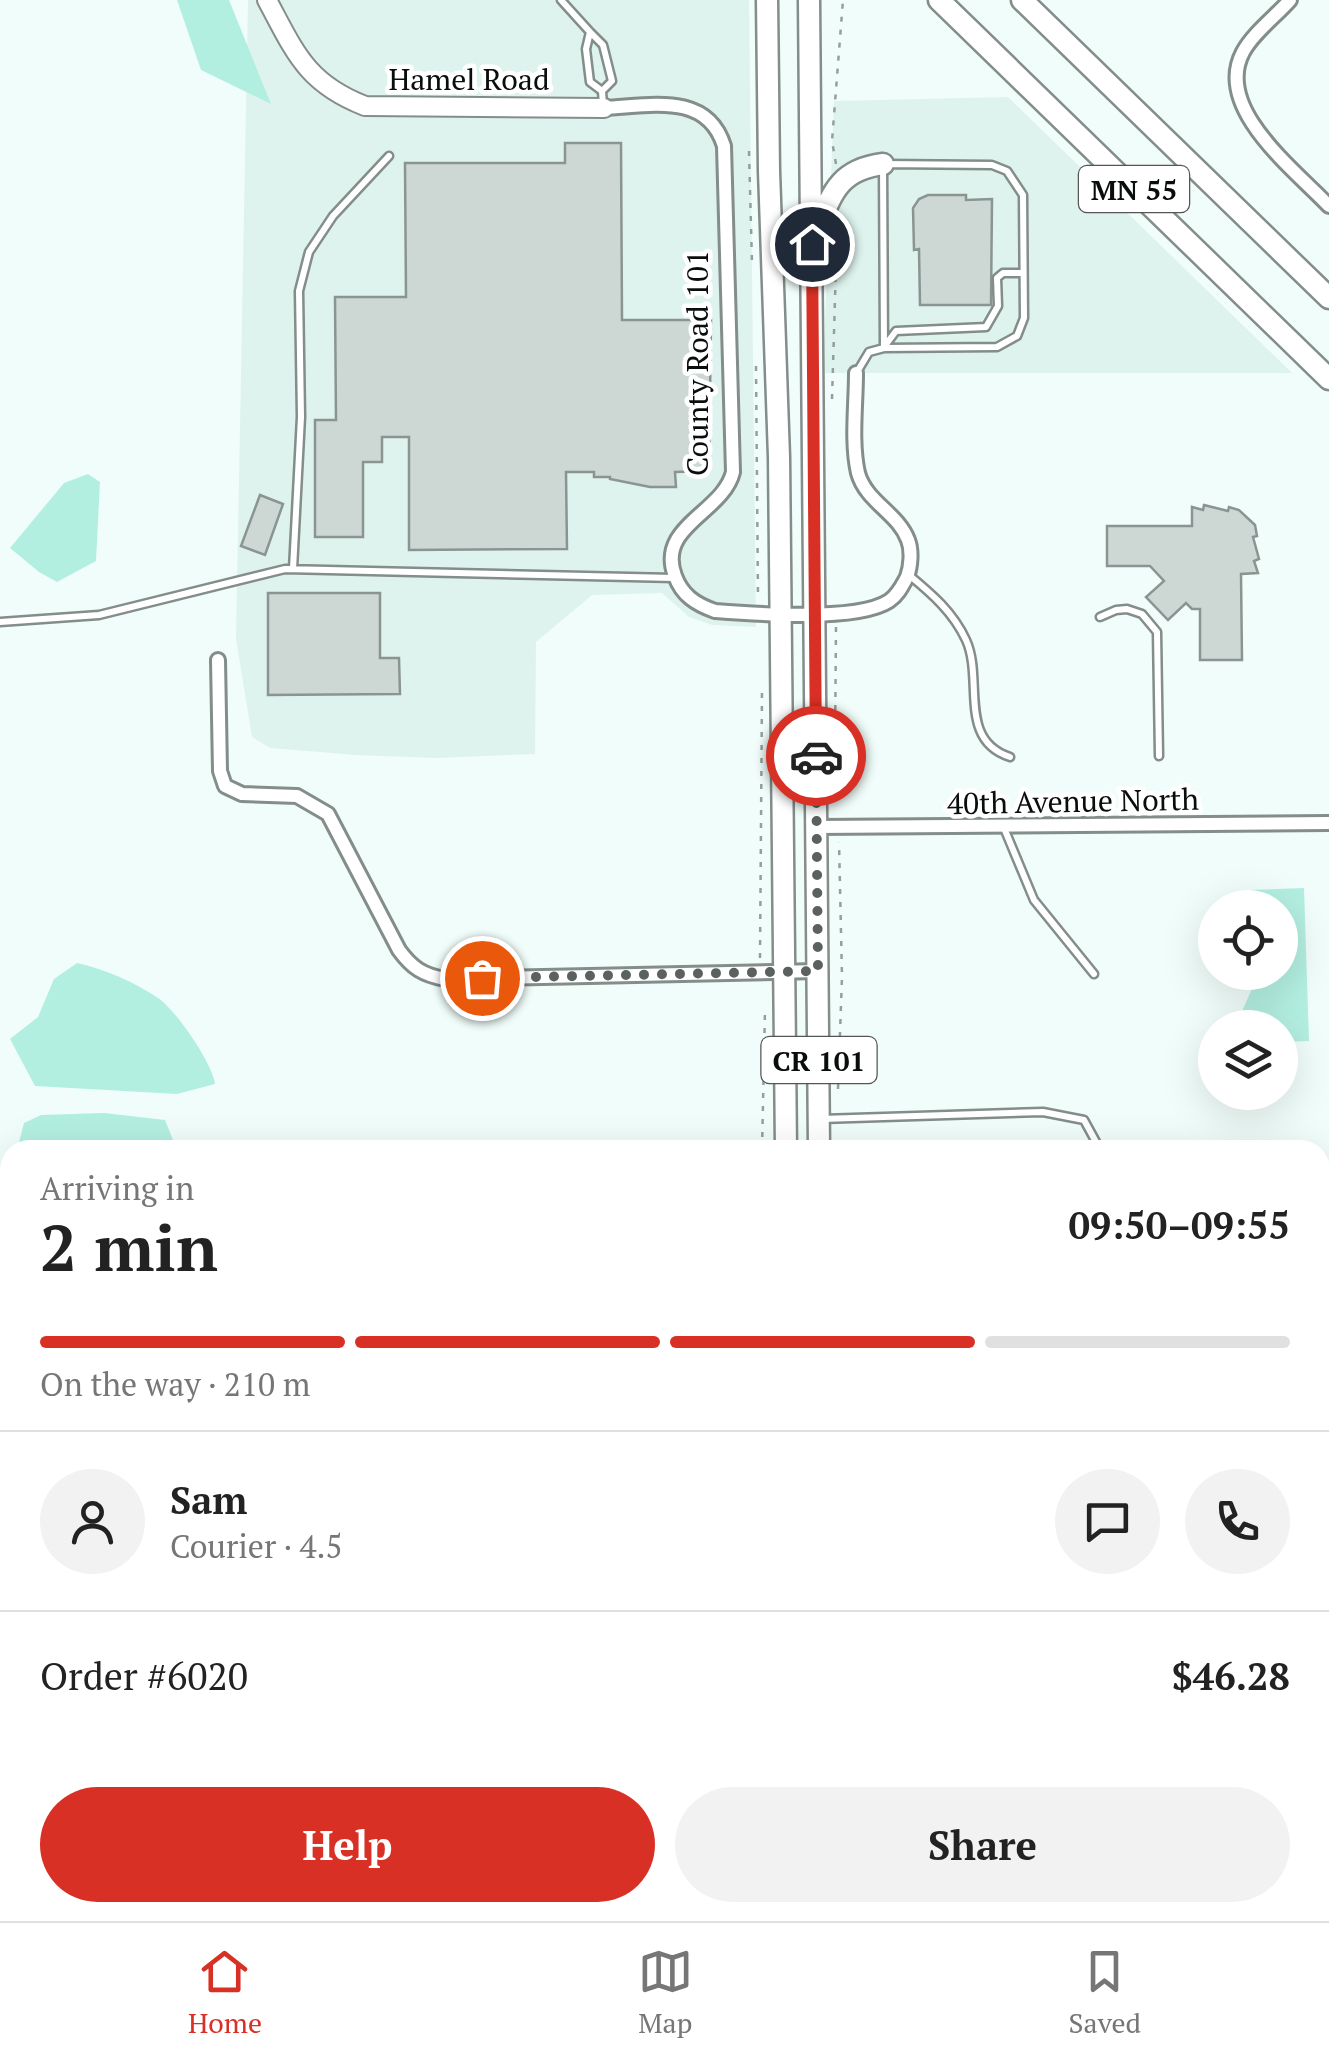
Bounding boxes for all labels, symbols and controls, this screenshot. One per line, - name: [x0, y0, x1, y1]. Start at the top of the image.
- street label: Hamel Road: [388, 59, 550, 99]
- road number: MN 55: [1079, 166, 1189, 212]
- pin: [770, 202, 855, 287]
- icon: home: [785, 217, 840, 272]
- street label: County Road 101: [677, 250, 717, 476]
- courier: [766, 706, 866, 806]
- icon: car: [789, 729, 844, 784]
- street label: 40th Avenue North: [947, 779, 1200, 823]
- map controls: [1198, 890, 1298, 1110]
- button: locate: [1198, 890, 1298, 990]
- pin: [440, 936, 525, 1021]
- icon: bag: [455, 951, 510, 1006]
- button: layers: [1198, 1010, 1298, 1110]
- road number: CR 101: [762, 1037, 876, 1083]
- text: Arriving in: [40, 1167, 194, 1209]
- text: 09:50–09:55: [1068, 1200, 1290, 1250]
- text: 2 min: [40, 1203, 218, 1290]
- text: On the way · 210 m: [40, 1363, 310, 1405]
- button: person: [40, 1469, 145, 1574]
- button: chat: [1055, 1469, 1160, 1574]
- button: phone: [1185, 1469, 1290, 1574]
- text: Sam: [170, 1475, 247, 1525]
- text: Courier · 4.5: [170, 1525, 342, 1567]
- text: Order #6020: [40, 1651, 248, 1701]
- text: $46.28: [1171, 1651, 1290, 1701]
- button: Help: [40, 1787, 655, 1902]
- button: Share: [675, 1787, 1290, 1902]
- tab: Home: [188, 1944, 262, 2041]
- tab: Map: [638, 1944, 693, 2041]
- tab: Saved: [1069, 1944, 1141, 2041]

